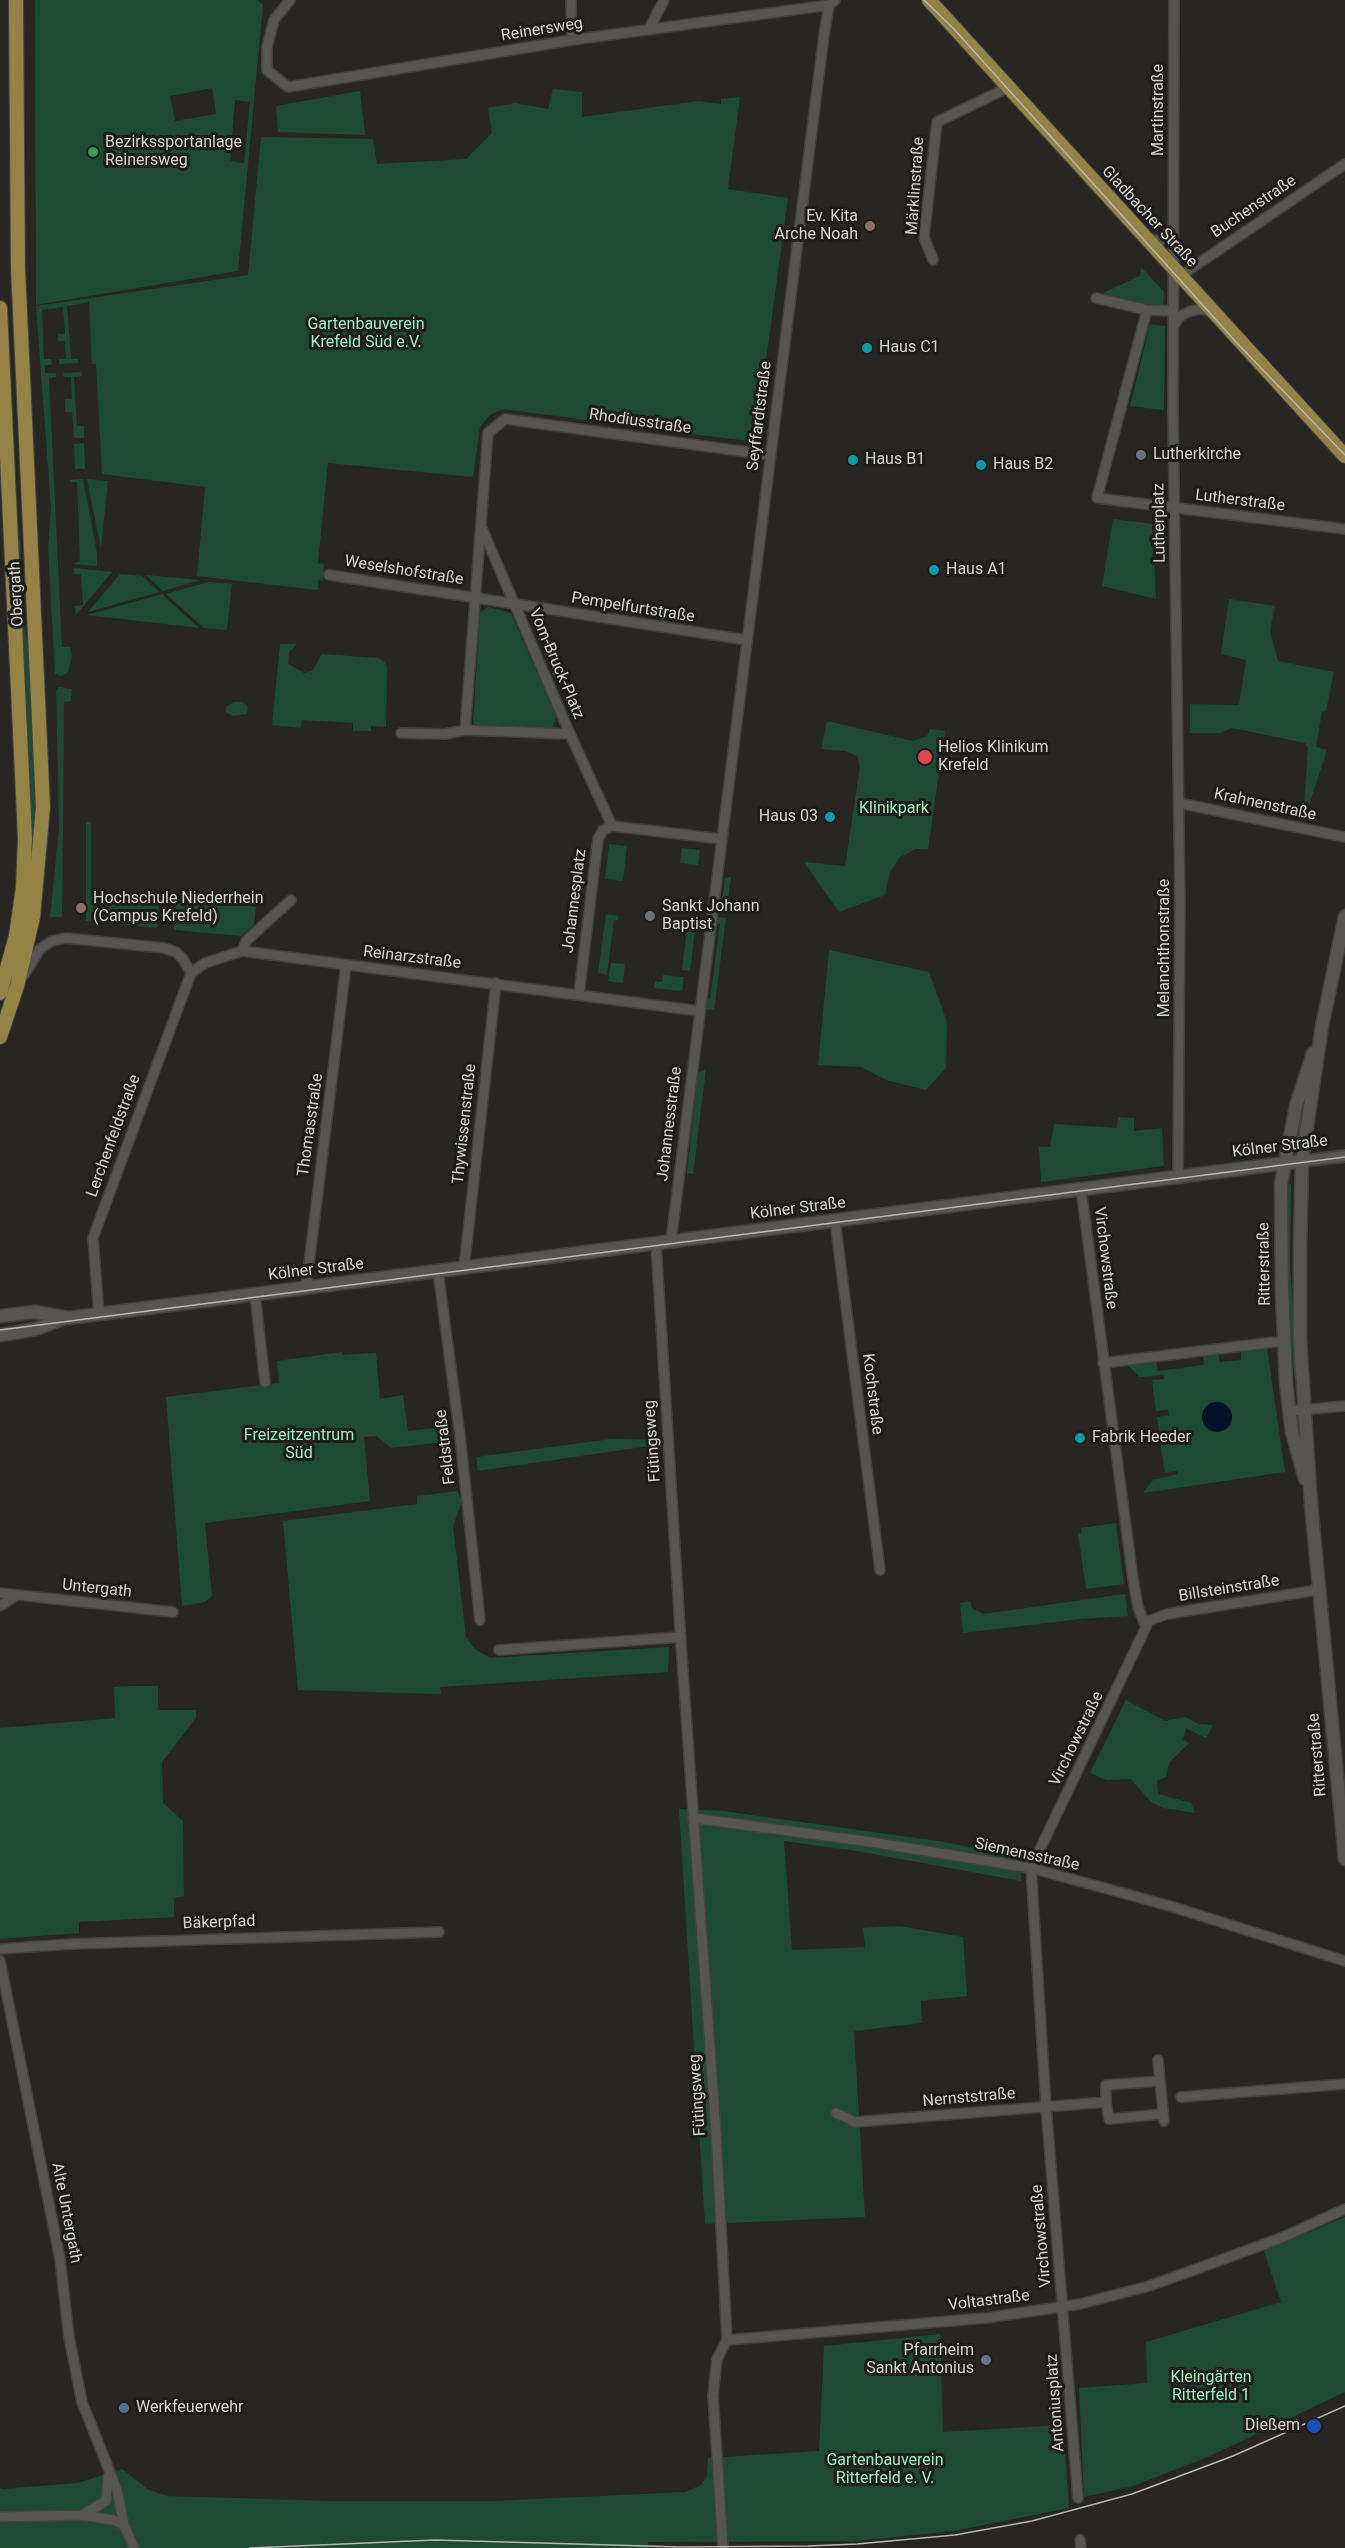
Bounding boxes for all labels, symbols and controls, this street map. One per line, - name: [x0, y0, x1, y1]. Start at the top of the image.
- street label: Reinersweg: [500, 14, 584, 46]
- street label: Martinstraße: [1149, 64, 1169, 156]
- place label: Bezirkssportanlage Reinersweg: [105, 133, 242, 171]
- street label: Märklinstraße: [903, 136, 929, 236]
- marker: Bezirkssportanlage Reinersweg: [86, 145, 100, 159]
- street label: Gladbacher Straße: [1097, 162, 1201, 272]
- street label: Buchenstraße: [1208, 171, 1300, 243]
- place label: Ev. Kita Arche Noah: [775, 207, 858, 245]
- marker: Ev. Kita Arche Noah: [863, 219, 877, 233]
- park label: Gartenbauverein Krefeld Süd e.V.: [307, 315, 425, 353]
- place label: Haus C1: [879, 338, 940, 358]
- marker: Haus C1: [860, 341, 874, 355]
- street label: Seyffardtstraße: [744, 360, 776, 472]
- street label: Rhodiusstraße: [588, 405, 692, 439]
- place label: Lutherkirche: [1153, 445, 1241, 465]
- marker: Lutherkirche: [1134, 448, 1148, 462]
- place label: Haus B1: [865, 450, 925, 470]
- marker: Haus B1: [846, 453, 860, 467]
- place label: Haus B2: [993, 455, 1053, 475]
- marker: Haus B2: [974, 458, 988, 472]
- street label: Lutherplatz: [1150, 483, 1170, 563]
- street label: Lutherstraße: [1194, 486, 1286, 516]
- street label: Weselshofstraße: [343, 552, 465, 590]
- place label: Haus A1: [946, 560, 1007, 580]
- street label: Obergath: [6, 561, 28, 627]
- marker: Haus A1: [927, 563, 941, 577]
- street label: Pempelfurtstraße: [570, 589, 696, 627]
- street label: Vom-Bruck-Platz: [524, 606, 588, 722]
- place label: Helios Klinikum Krefeld: [938, 738, 1049, 776]
- marker: Helios Klinikum Krefeld: [916, 748, 934, 766]
- street label: Krahnenstraße: [1212, 785, 1318, 825]
- park label: Klinikpark: [859, 799, 929, 819]
- place label: Haus 03: [759, 807, 818, 827]
- marker: Haus 03: [823, 810, 837, 824]
- street label: Johannesplatz: [559, 848, 591, 954]
- street label: Melanchthonstraße: [1155, 879, 1175, 1017]
- place label: Hochschule Niederrhein (Campus Krefeld): [93, 889, 264, 927]
- place label: Sankt Johann Baptist: [662, 897, 759, 935]
- marker: Hochschule Niederrhein (Campus Krefeld): [74, 901, 88, 915]
- marker: Sankt Johann Baptist: [643, 909, 657, 923]
- street label: Reinarzstraße: [362, 942, 462, 974]
- street label: Thywissenstraße: [449, 1063, 481, 1185]
- street label: Johannesstraße: [653, 1066, 687, 1182]
- street label: Lerchenfeldstraße: [83, 1072, 145, 1200]
- street label: Thomasstraße: [294, 1072, 328, 1178]
- street label: Kölner Straße: [1231, 1132, 1329, 1162]
- street label: Kölner Straße: [749, 1194, 847, 1224]
- street label: Virchowstraße: [1089, 1206, 1121, 1310]
- street label: Ritterstraße: [1255, 1222, 1275, 1306]
- street label: Kölner Straße: [267, 1255, 365, 1285]
- street label: Kochstraße: [858, 1352, 886, 1436]
- street label: Fütingsweg: [641, 1399, 665, 1483]
- street label: Feldstraße: [432, 1408, 460, 1486]
- park label: Freizeitzentrum Süd: [244, 1426, 354, 1464]
- place label: Fabrik Heeder: [1092, 1428, 1191, 1448]
- marker: Fabrik Heeder: [1073, 1431, 1087, 1445]
- street label: Billsteinstraße: [1177, 1572, 1281, 1606]
- street label: Untergath: [61, 1576, 133, 1602]
- street label: Virchowstraße: [1046, 1689, 1108, 1789]
- street label: Ritterstraße: [1305, 1713, 1331, 1797]
- street label: Siemensstraße: [973, 1835, 1081, 1875]
- street label: Bäkerpfad: [182, 1912, 256, 1934]
- street label: Fütingsweg: [686, 2053, 710, 2137]
- street label: Nernststraße: [922, 2084, 1016, 2112]
- street label: Alte Untergath: [47, 2161, 85, 2265]
- street label: Virchowstraße: [1028, 2184, 1056, 2288]
- street label: Voltastraße: [947, 2286, 1031, 2316]
- place label: Pfarrheim Sankt Antonius: [866, 2341, 974, 2379]
- marker: Pfarrheim Sankt Antonius: [979, 2353, 993, 2367]
- street label: Antoniusplatz: [1043, 2353, 1069, 2453]
- park label: Kleingärten Ritterfeld 1: [1170, 2368, 1252, 2406]
- place label: Werkfeuerwehr: [136, 2398, 243, 2418]
- marker: Werkfeuerwehr: [117, 2401, 131, 2415]
- place label: Dießem: [1245, 2416, 1300, 2436]
- marker: Dießem: [1305, 2417, 1323, 2435]
- park label: Gartenbauverein Ritterfeld e. V.: [826, 2451, 944, 2489]

